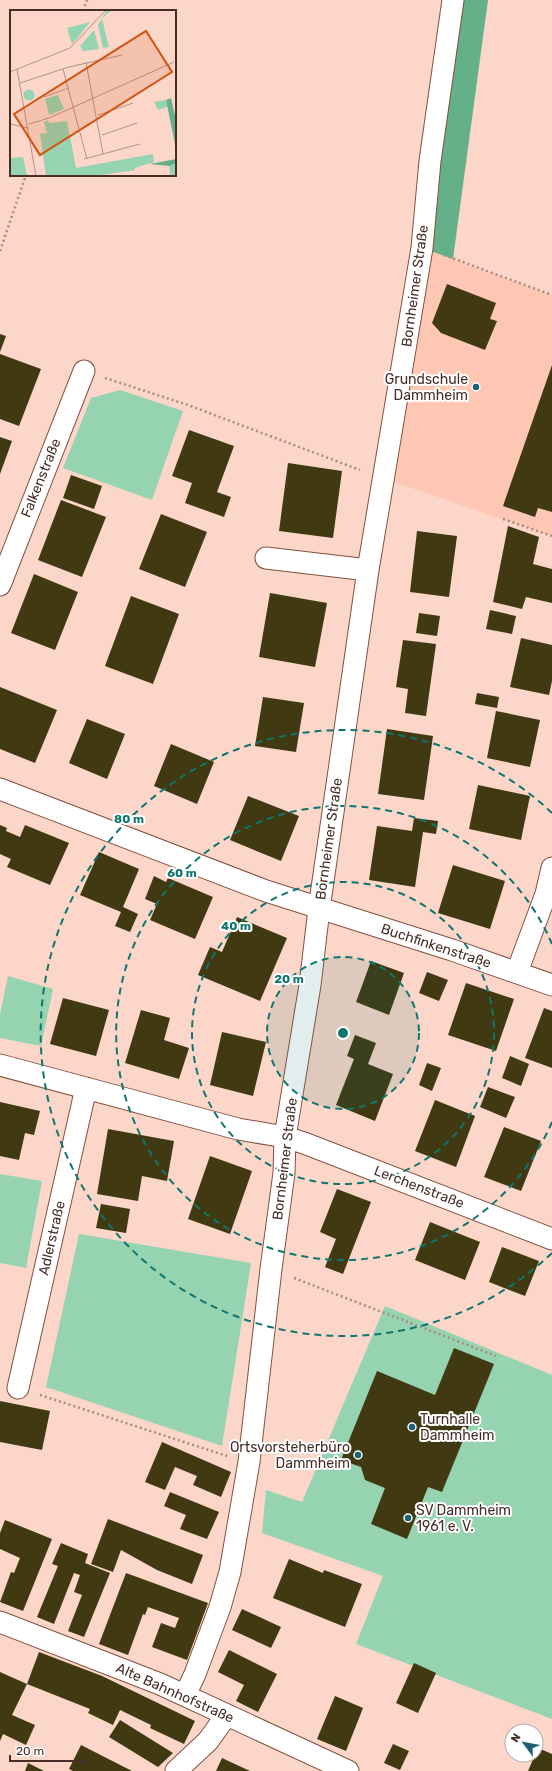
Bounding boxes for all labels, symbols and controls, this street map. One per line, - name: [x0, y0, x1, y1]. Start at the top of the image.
- inset map: [10, 10, 176, 176]
- street label: Bornheimer Straße: [398, 224, 432, 348]
- place label: Grundschule Dammheim: [385, 371, 468, 404]
- marker: Grundschule Dammheim: [471, 382, 481, 392]
- street label: Falkenstraße: [17, 436, 65, 520]
- street label: Bornheimer Straße: [312, 777, 346, 901]
- text: 80 m: [114, 812, 144, 826]
- text: 60 m: [167, 866, 197, 880]
- text: 40 m: [221, 919, 251, 933]
- street label: Buchfinkenstraße: [379, 920, 493, 972]
- text: 20 m: [274, 972, 304, 986]
- centre of rings: [336, 1026, 350, 1040]
- street label: Bornheimer Straße: [269, 1097, 301, 1221]
- street label: Lerchenstraße: [372, 1162, 467, 1212]
- street label: Adlerstraße: [35, 1199, 69, 1277]
- place label: Turnhalle Dammheim: [420, 1411, 494, 1444]
- marker: Turnhalle Dammheim: [407, 1422, 417, 1432]
- place label: Ortsvorsteherbüro Dammheim: [230, 1439, 350, 1472]
- marker: Ortsvorsteherbüro Dammheim: [353, 1450, 363, 1460]
- place label: SV Dammheim 1961 e. V.: [416, 1502, 511, 1535]
- marker: SV Dammheim 1961 e. V.: [403, 1513, 413, 1523]
- street label: Alte Bahnhofstraße: [113, 1659, 237, 1727]
- north arrow: [504, 1723, 544, 1763]
- text: N: [508, 1731, 524, 1745]
- scale bar: [10, 1737, 86, 1763]
- text: 20 m: [16, 1744, 44, 1758]

